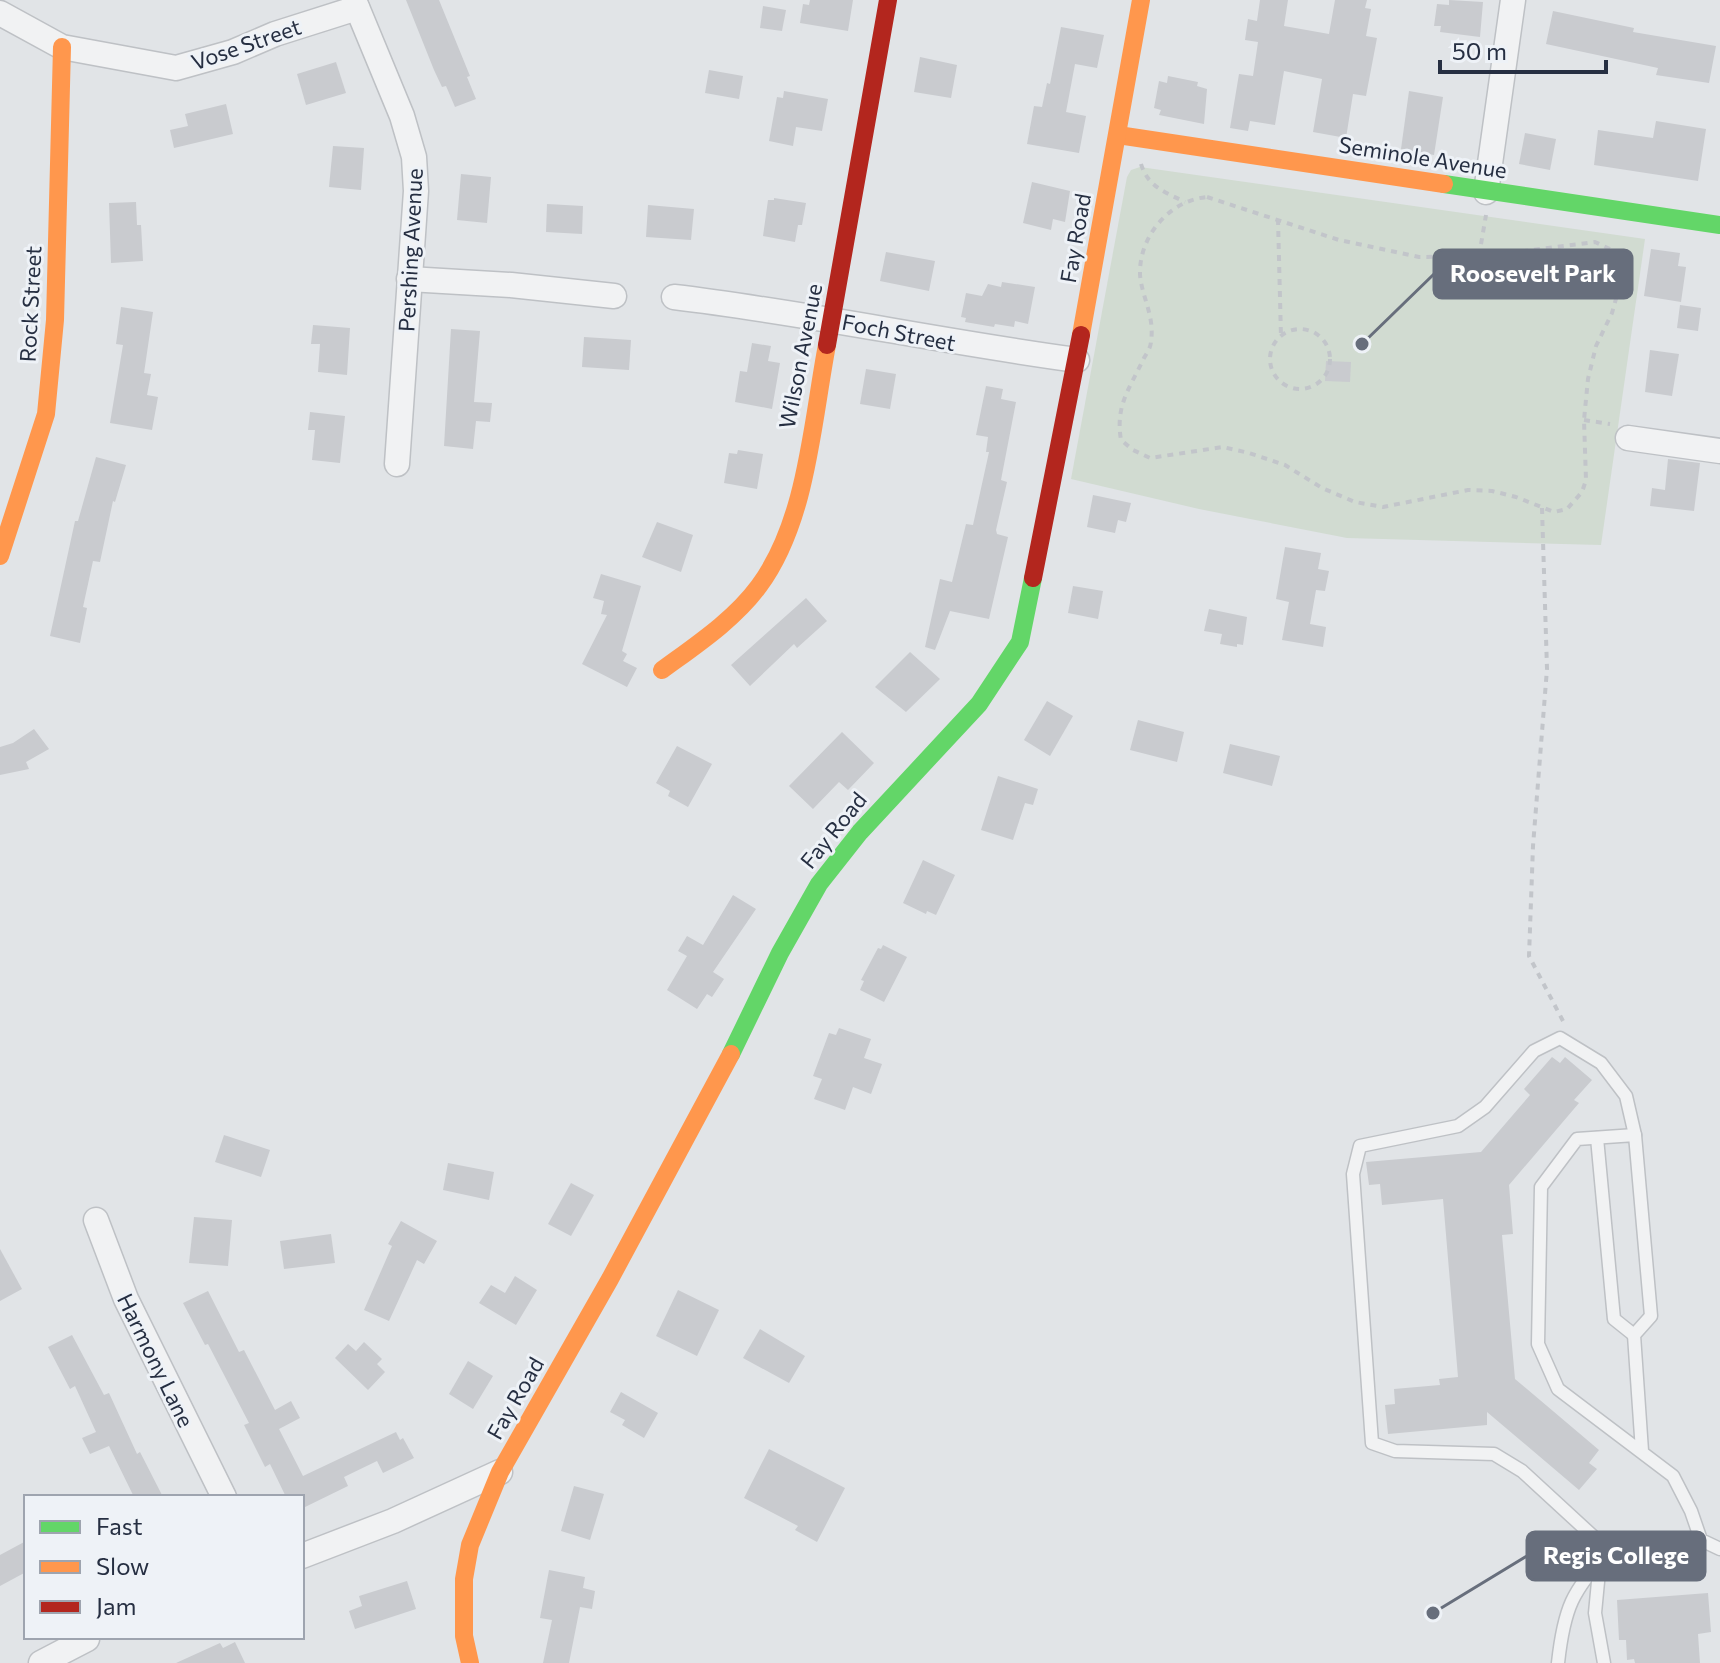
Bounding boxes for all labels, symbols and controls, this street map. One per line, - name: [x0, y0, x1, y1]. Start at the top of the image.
- street label: Vose Street: [187, 13, 305, 75]
- scale bar: [1440, 24, 1606, 74]
- text: 50 m: [1452, 36, 1507, 65]
- street label: Seminole Avenue: [1337, 130, 1509, 184]
- street label: Pershing Avenue: [392, 168, 428, 332]
- street label: Fay Road: [1054, 191, 1096, 285]
- street label: Rock Street: [13, 245, 47, 363]
- callout: Roosevelt Park: [1434, 250, 1632, 298]
- text: Roosevelt Park: [1450, 258, 1616, 287]
- street label: Wilson Avenue: [773, 281, 827, 431]
- street label: Foch Street: [840, 308, 958, 356]
- street label: Fay Road: [794, 786, 872, 874]
- street label: Harmony Lane: [112, 1289, 200, 1431]
- street label: Fay Road: [481, 1352, 549, 1444]
- legend: [24, 1495, 304, 1639]
- text: Fast: [96, 1511, 143, 1540]
- callout: Regis College: [1527, 1532, 1705, 1580]
- text: Regis College: [1543, 1540, 1689, 1569]
- text: Slow: [96, 1551, 149, 1580]
- text: Jam: [96, 1591, 136, 1620]

